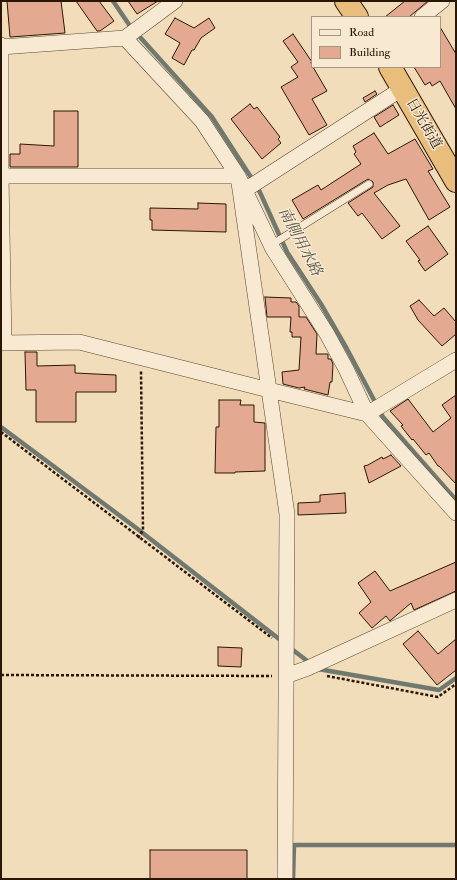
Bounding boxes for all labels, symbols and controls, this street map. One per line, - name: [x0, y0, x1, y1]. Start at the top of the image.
- legend: [311, 16, 441, 68]
- text: Road: [349, 25, 374, 40]
- text: Building: [349, 45, 390, 60]
- street label: 日光街道: [402, 96, 444, 152]
- water label: 南側用水路: [273, 205, 325, 279]

